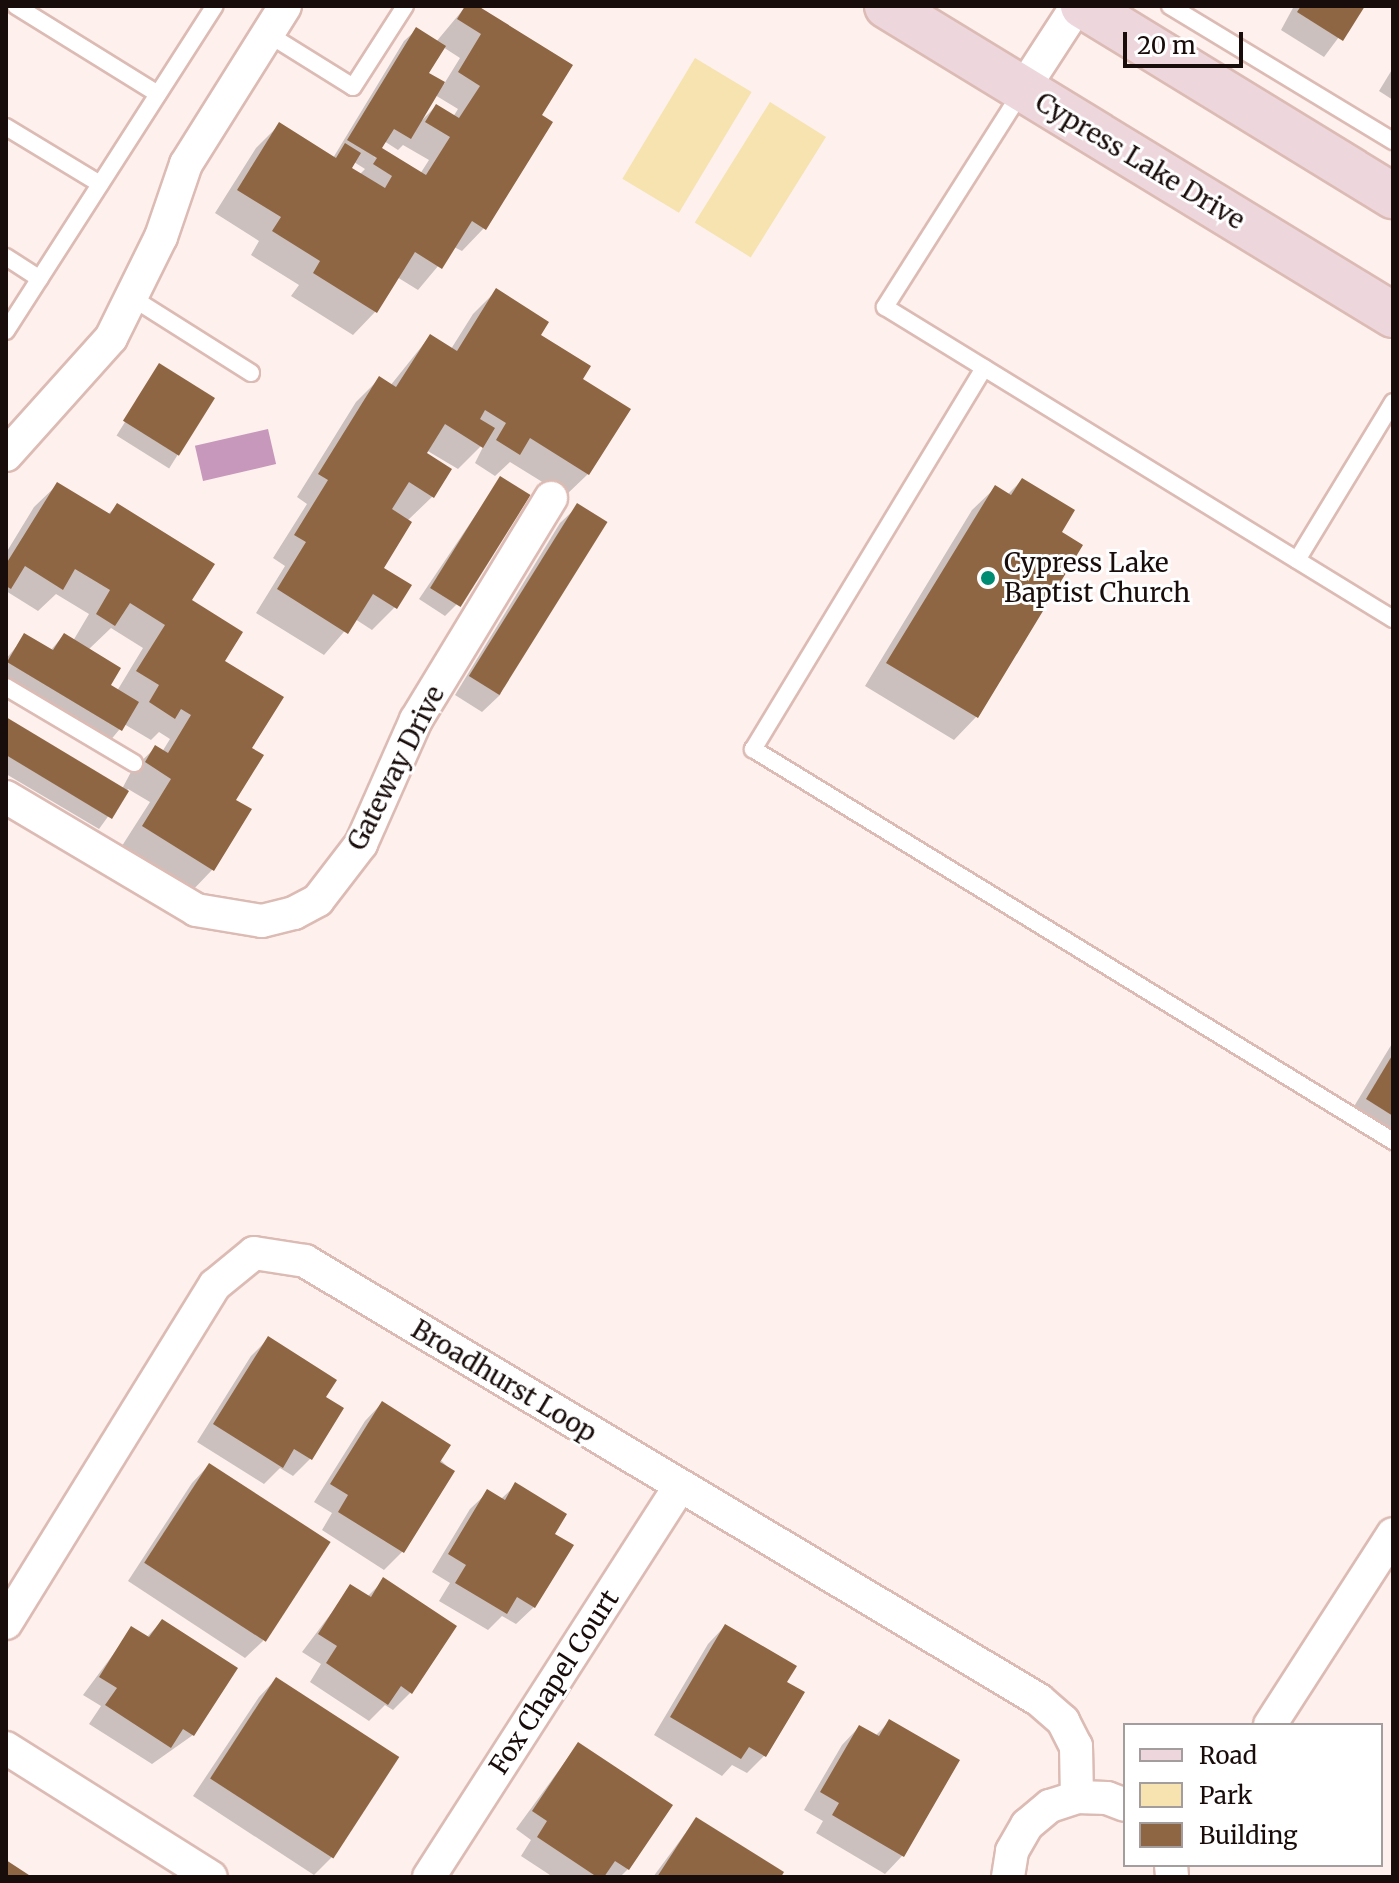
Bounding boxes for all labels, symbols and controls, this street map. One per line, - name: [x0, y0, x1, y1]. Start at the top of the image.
- scale bar: [1127, 16, 1247, 66]
- text: 20 m: [1137, 30, 1196, 61]
- street label: Cypress Lake Drive: [1030, 86, 1250, 236]
- place label: Cypress Lake Baptist Church: [1004, 547, 1190, 608]
- marker: Cypress Lake Baptist Church: [979, 569, 997, 587]
- street label: Gateway Drive: [341, 681, 451, 855]
- street label: Broadhurst Loop: [406, 1314, 602, 1448]
- street label: Fox Chapel Court: [483, 1584, 625, 1780]
- legend: [1123, 1723, 1383, 1867]
- text: Road: [1199, 1740, 1257, 1771]
- text: Park: [1199, 1780, 1252, 1811]
- text: Building: [1199, 1820, 1298, 1851]

